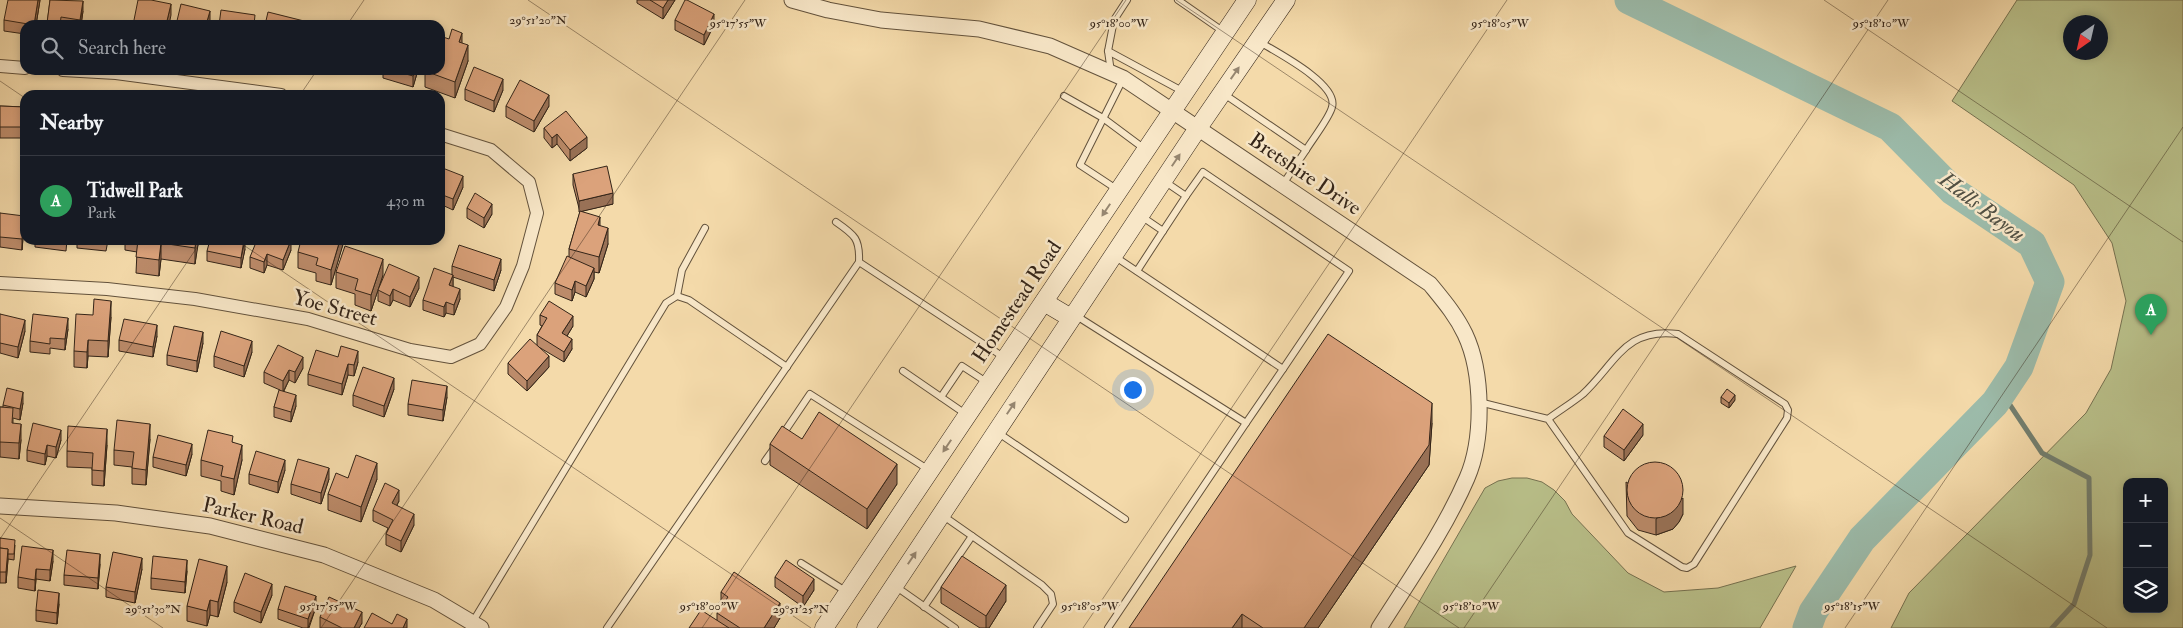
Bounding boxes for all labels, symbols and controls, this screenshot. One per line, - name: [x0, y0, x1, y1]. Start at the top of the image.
- text: 29°51'20"N: [509, 13, 567, 28]
- north arrow: [2063, 15, 2108, 60]
- text: 95°17'55"W: [709, 16, 767, 31]
- text: 95°18'00"W: [1089, 16, 1149, 31]
- text: 95°18'05"W: [1470, 16, 1530, 31]
- text: 95°18'10"W: [1852, 16, 1910, 31]
- search box: [20, 20, 445, 75]
- icon: search: [38, 34, 66, 62]
- text: Search here: [78, 36, 166, 60]
- one-way arrow: [1230, 66, 1240, 80]
- text: Nearby: [40, 109, 103, 136]
- street label: Bretshire Drive: [1244, 127, 1367, 222]
- one-way arrow: [1171, 154, 1181, 167]
- water label: Halls Bayou: [1933, 165, 2031, 248]
- text: Tidwell Park: [87, 179, 183, 203]
- text: A: [51, 191, 61, 211]
- text: 430 m: [386, 191, 425, 211]
- text: Park: [87, 203, 116, 223]
- one-way arrow: [1101, 203, 1111, 217]
- street label: Homestead Road: [966, 235, 1068, 368]
- street label: Yoe Street: [290, 284, 380, 332]
- pin: A: [2135, 294, 2167, 335]
- your location: [1120, 377, 1146, 403]
- one-way arrow: [1007, 402, 1016, 415]
- one-way arrow: [942, 440, 952, 453]
- map controls: [2123, 478, 2168, 613]
- button: +: [2123, 478, 2168, 523]
- street label: Parker Road: [200, 491, 307, 541]
- button: −: [2123, 523, 2168, 568]
- one-way arrow: [907, 552, 917, 565]
- button: layers: [2123, 568, 2168, 613]
- text: 95°17'55"W: [299, 599, 357, 614]
- text: 95°18'00"W: [679, 599, 739, 614]
- text: 95°18'05"W: [1060, 599, 1120, 614]
- text: 95°18'10"W: [1442, 599, 1500, 614]
- text: 95°18'15"W: [1823, 599, 1881, 614]
- text: 29°51'30"N: [125, 602, 181, 617]
- text: 29°51'25"N: [773, 602, 829, 617]

